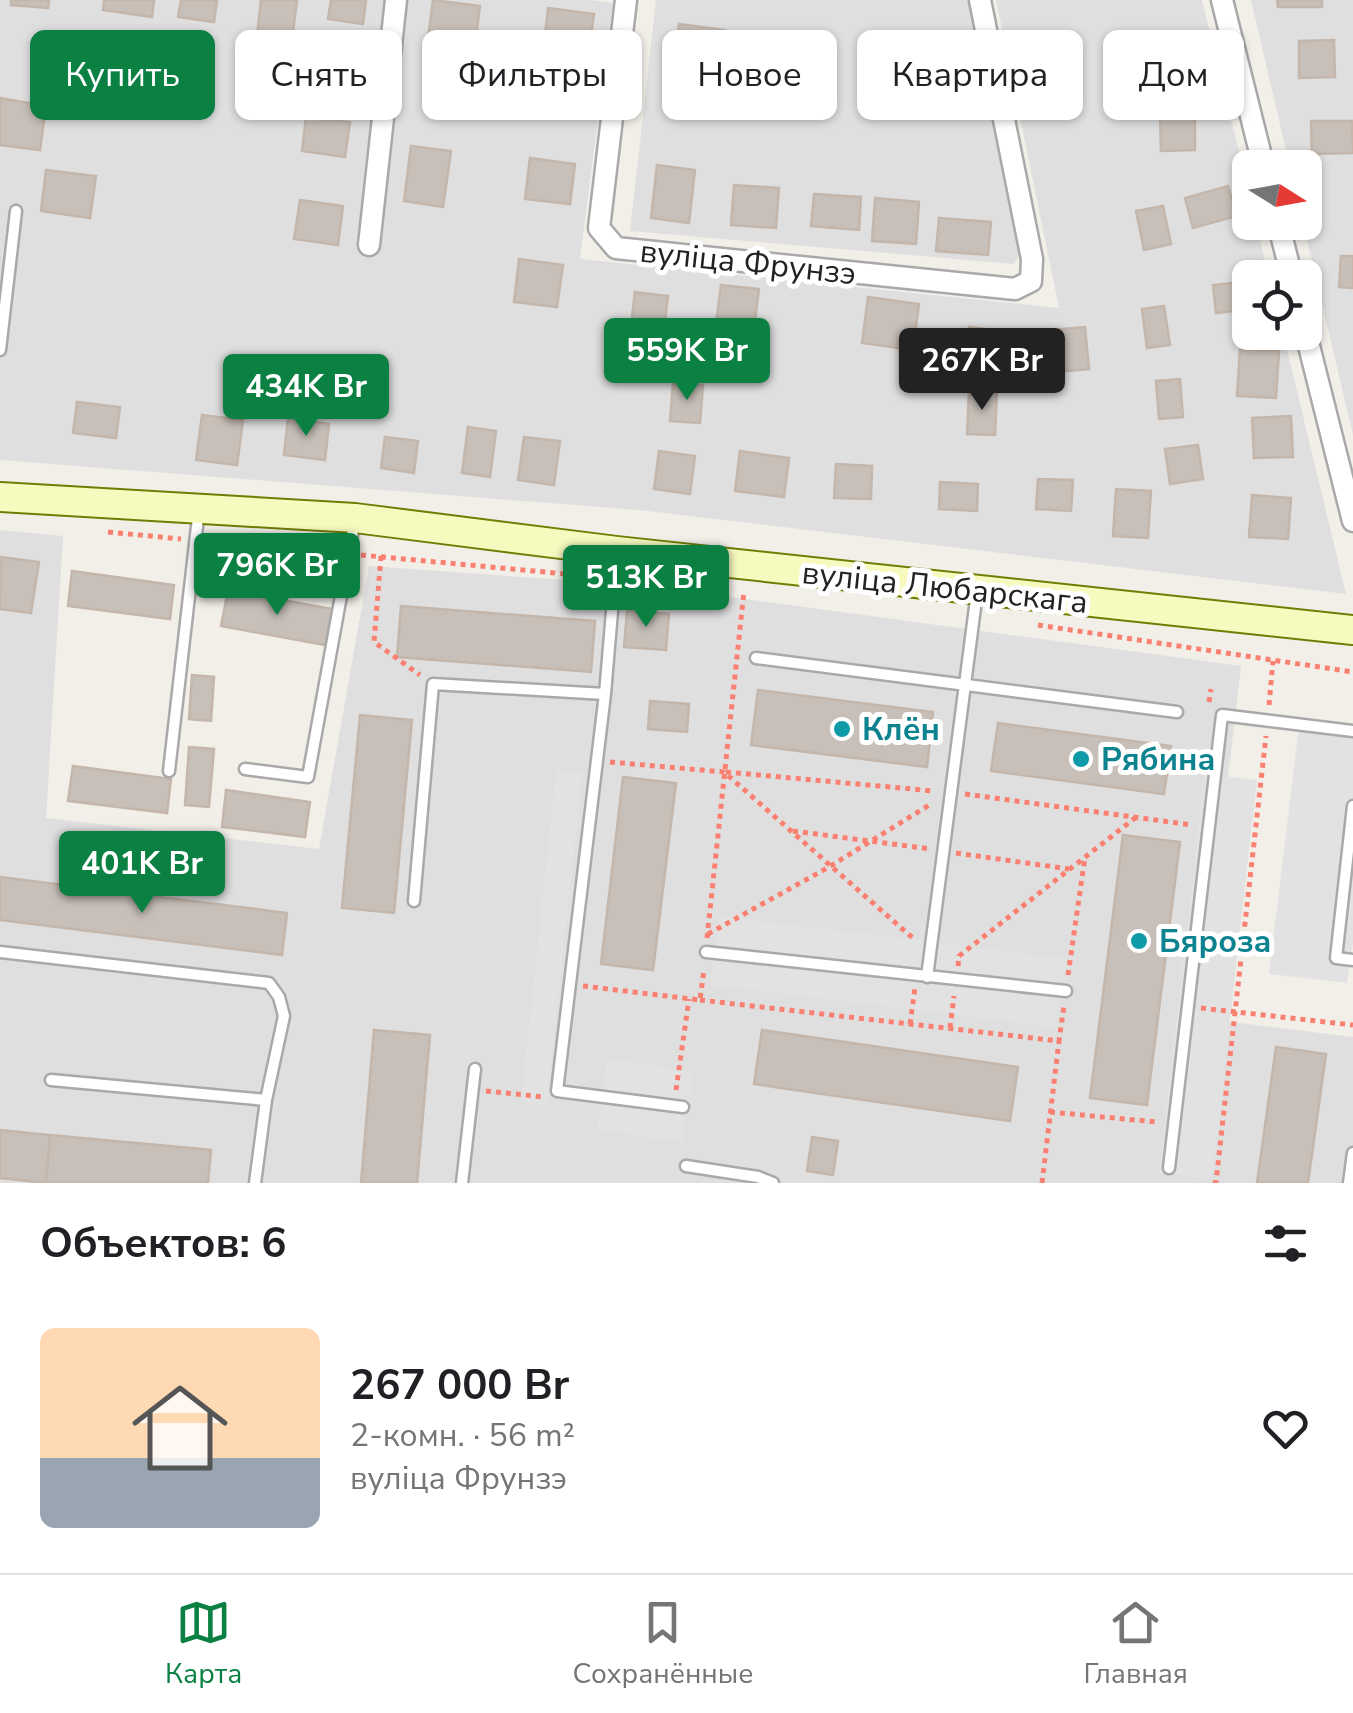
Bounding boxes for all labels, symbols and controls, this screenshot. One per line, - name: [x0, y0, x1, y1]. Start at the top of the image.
- chip: Купить: [30, 30, 215, 120]
- chip: Снять: [235, 30, 402, 120]
- chip: Фильтры: [422, 30, 642, 120]
- chip: Новое: [662, 30, 837, 120]
- chip: Квартира: [857, 30, 1083, 120]
- chip: Дом: [1103, 30, 1244, 120]
- north arrow: [1232, 150, 1322, 240]
- map controls: [1232, 150, 1322, 350]
- street label: вуліца Фрунзэ: [638, 230, 858, 295]
- button: locate: [1232, 260, 1322, 350]
- pin: 559K Br: [595, 318, 779, 403]
- pin: 267K Br: [890, 328, 1074, 413]
- text: 559K Br: [626, 329, 748, 372]
- text: 267K Br: [921, 339, 1043, 382]
- pin: 434K Br: [214, 354, 398, 439]
- text: 434K Br: [245, 365, 367, 408]
- pin: 796K Br: [185, 533, 369, 618]
- text: 796K Br: [216, 544, 338, 587]
- pin: 513K Br: [554, 545, 738, 630]
- street label: вуліца Любарскага: [800, 551, 1090, 624]
- text: 513K Br: [585, 556, 707, 599]
- place label: Клён: [862, 708, 940, 751]
- marker: Клён: [831, 718, 853, 740]
- place label: Рябина: [1101, 738, 1215, 781]
- marker: Рябина: [1070, 748, 1092, 770]
- pin: 401K Br: [50, 831, 234, 916]
- text: 401K Br: [81, 842, 203, 885]
- place label: Бяроза: [1159, 920, 1272, 963]
- marker: Бяроза: [1128, 930, 1150, 952]
- text: Объектов: 6: [40, 1215, 286, 1272]
- icon: filters: [1258, 1216, 1313, 1271]
- text: 267 000 Br: [350, 1357, 569, 1414]
- icon: home: [120, 1368, 240, 1488]
- icon: heart: [1258, 1401, 1313, 1456]
- text: 2-комн. · 56 m²: [350, 1414, 575, 1457]
- text: вуліца Фрунзэ: [350, 1457, 567, 1500]
- tab: Карта: [165, 1595, 242, 1693]
- tab: Сохранённые: [572, 1595, 753, 1693]
- tab: Главная: [1084, 1595, 1188, 1693]

